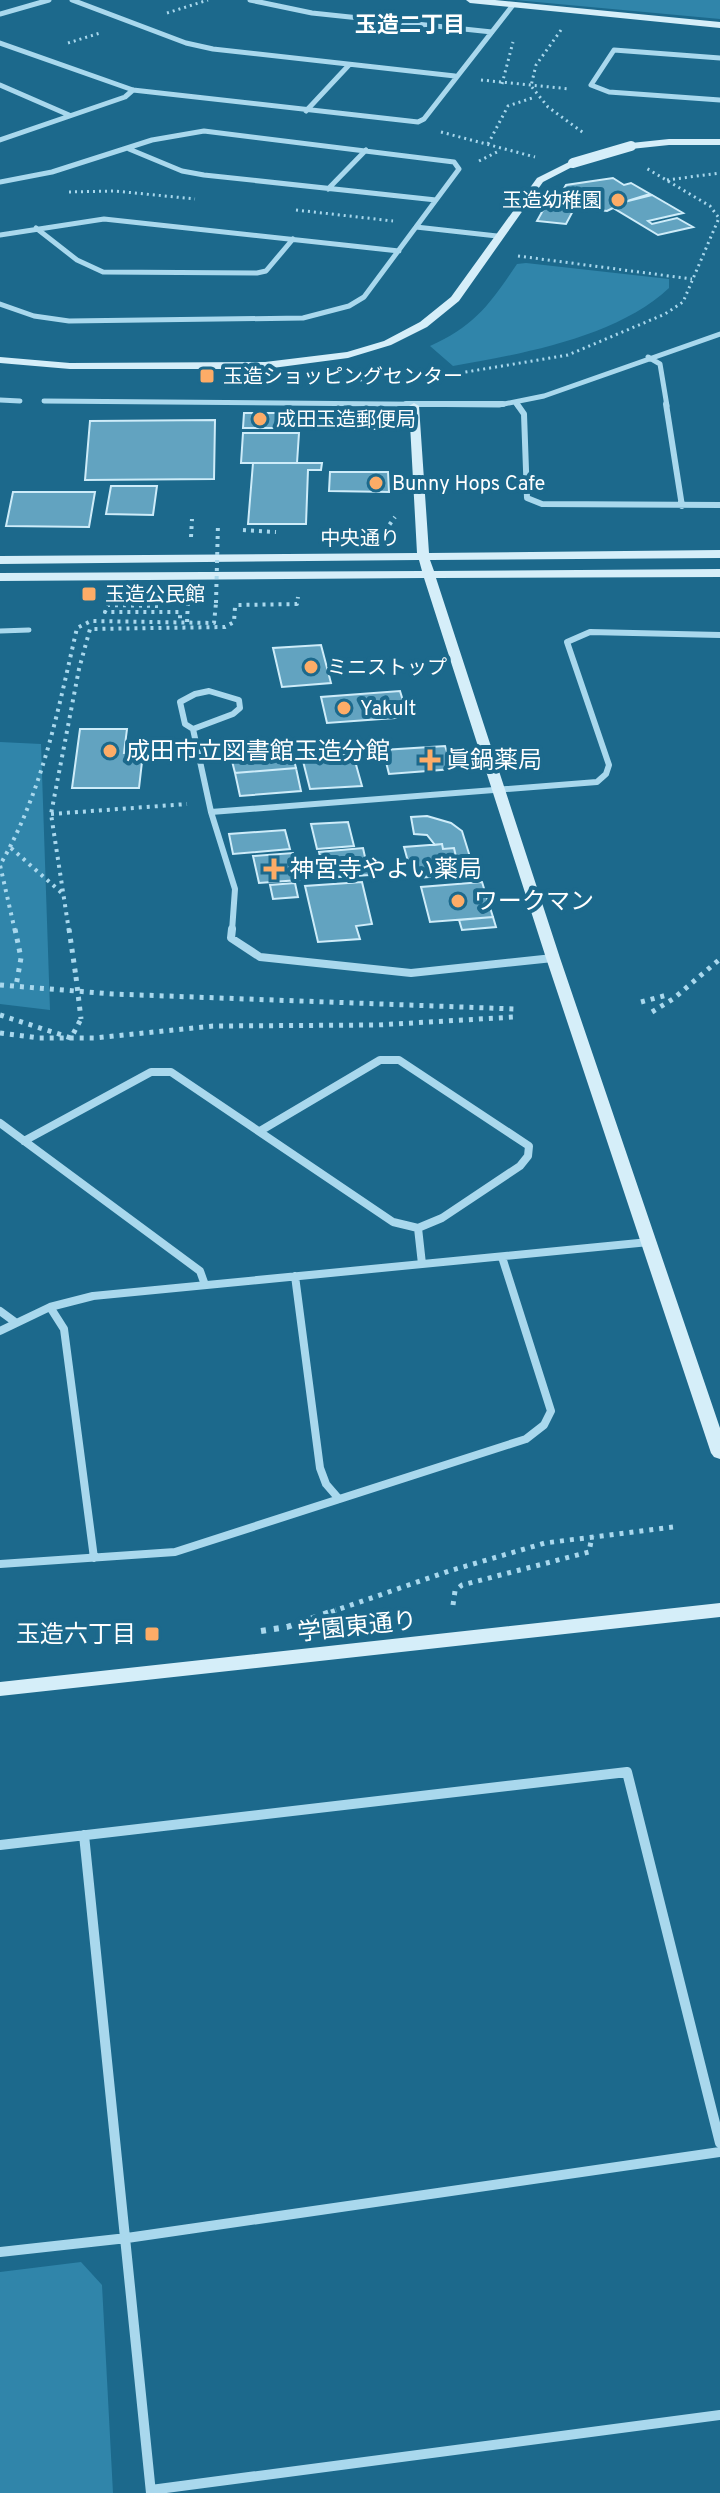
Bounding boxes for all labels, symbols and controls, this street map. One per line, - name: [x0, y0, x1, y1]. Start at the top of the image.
- district label: 玉造二丁目: [355, 13, 465, 40]
- place label: 玉造幼稚園: [502, 189, 602, 215]
- marker: 玉造幼稚園: [609, 191, 627, 209]
- place label: 玉造ショッピングセンター: [223, 365, 463, 391]
- marker: 玉造ショッピングセンター: [198, 367, 216, 385]
- place label: 成田玉造郵便局: [276, 408, 416, 434]
- marker: 成田玉造郵便局: [251, 410, 269, 428]
- place label: Bunny Hops Cafe: [392, 472, 545, 498]
- marker: Bunny Hops Cafe: [367, 474, 385, 492]
- street label: 中央通り: [320, 527, 400, 553]
- place label: 玉造公民館: [105, 583, 205, 609]
- marker: 玉造公民館: [80, 585, 98, 603]
- place label: ミニストップ: [327, 656, 447, 682]
- marker: ミニストップ: [302, 658, 320, 676]
- place label: Yakult: [360, 697, 416, 723]
- marker: Yakult: [335, 699, 353, 717]
- place label: 成田市立図書館玉造分館: [126, 738, 390, 768]
- marker: 成田市立図書館玉造分館: [101, 742, 119, 760]
- place label: 眞鍋薬局: [446, 747, 542, 777]
- marker: 眞鍋薬局: [421, 751, 439, 769]
- place label: 神宮寺やよい薬局: [290, 856, 482, 886]
- marker: 神宮寺やよい薬局: [265, 860, 283, 878]
- place label: ワークマン: [474, 888, 594, 918]
- marker: ワークマン: [449, 892, 467, 910]
- street label: 学園東通り: [296, 1607, 418, 1649]
- place label: 玉造六丁目: [16, 1621, 136, 1651]
- marker: 玉造六丁目: [143, 1625, 161, 1643]

